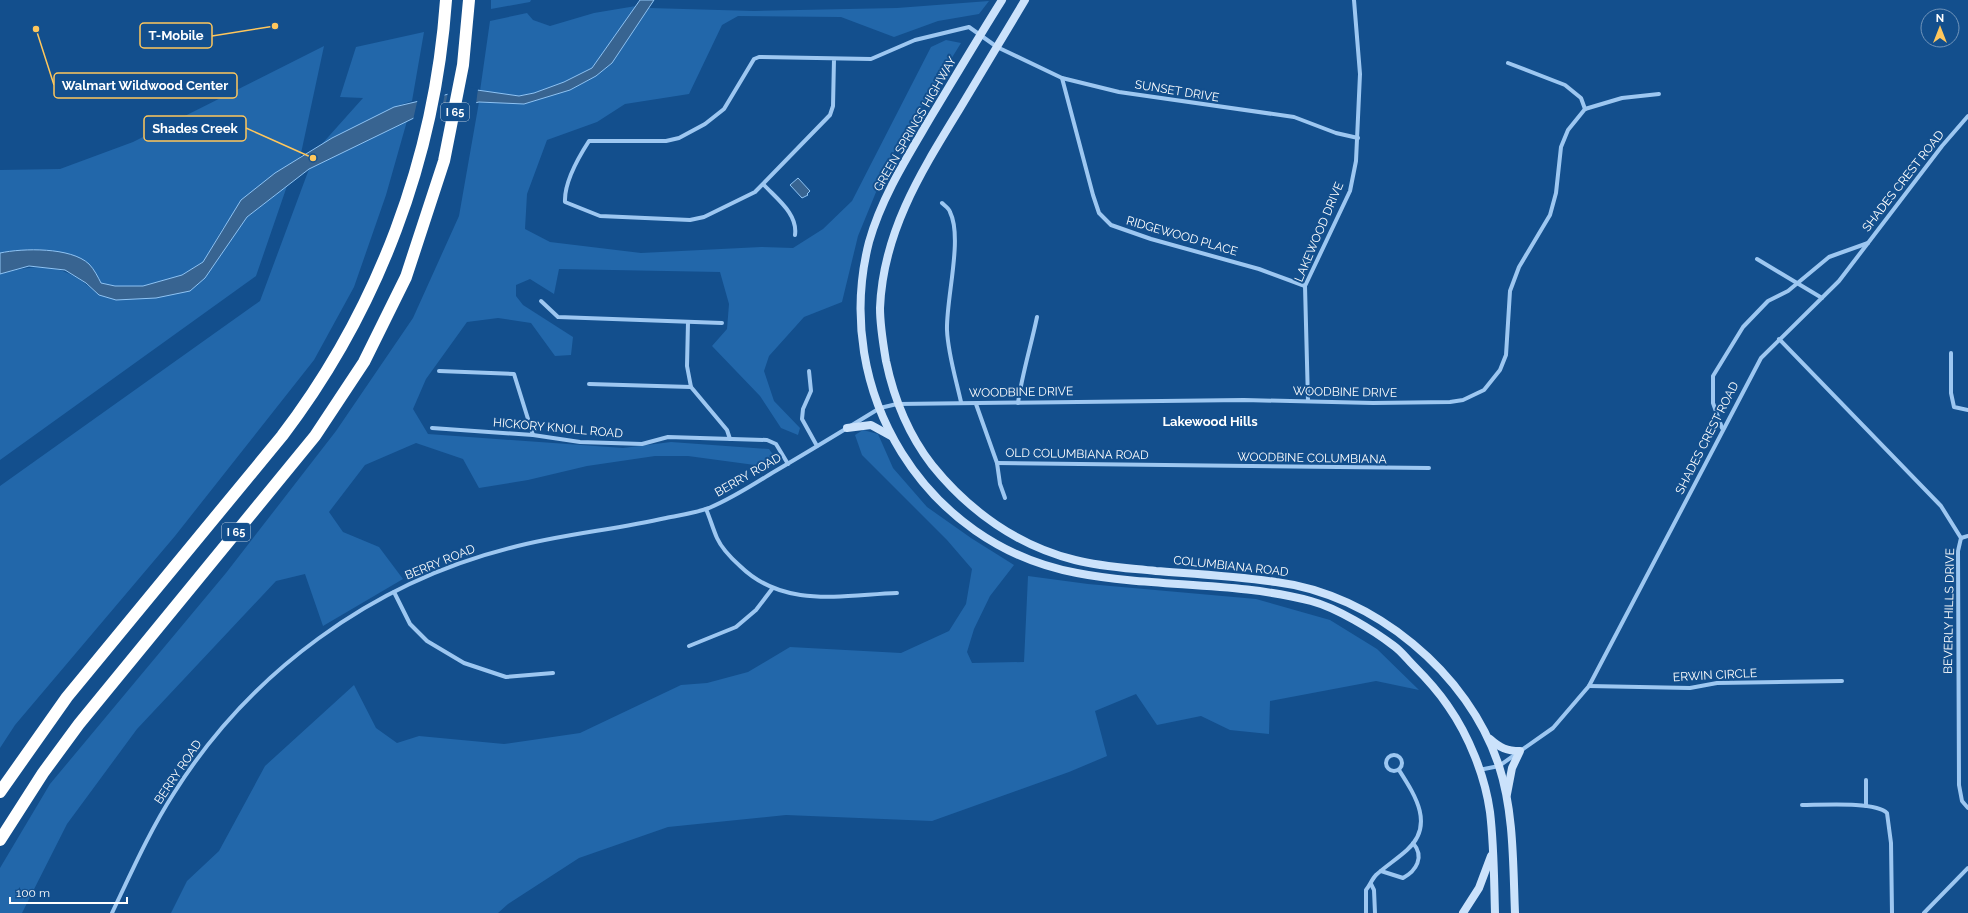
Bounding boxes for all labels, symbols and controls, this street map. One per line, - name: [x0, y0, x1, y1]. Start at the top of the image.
- north arrow: [1920, 8, 1960, 48]
- text: N: [1936, 12, 1944, 25]
- callout: T-Mobile: [140, 23, 212, 48]
- text: T-Mobile: [148, 28, 204, 43]
- street label: GREEN SPRINGS HIGHWAY: [871, 54, 959, 194]
- callout: Walmart Wildwood Center: [54, 73, 237, 98]
- street label: SUNSET DRIVE: [1134, 77, 1220, 105]
- text: Walmart Wildwood Center: [62, 78, 228, 93]
- road number: I 65: [441, 103, 469, 121]
- callout: Shades Creek: [144, 116, 246, 141]
- text: Shades Creek: [152, 121, 239, 136]
- street label: SHADES CREST ROAD: [1859, 127, 1947, 234]
- street label: LAKEWOOD DRIVE: [1292, 180, 1346, 284]
- street label: RIDGEWOOD PLACE: [1125, 213, 1239, 259]
- street label: SHADES CREST ROAD: [1673, 379, 1742, 497]
- street label: WOODBINE DRIVE: [969, 384, 1073, 400]
- street label: WOODBINE DRIVE: [1293, 384, 1397, 400]
- district label: Lakewood Hills: [1162, 414, 1258, 429]
- street label: HICKORY KNOLL ROAD: [493, 415, 624, 441]
- street label: OLD COLUMBIANA ROAD: [1005, 446, 1149, 462]
- street label: BERRY ROAD: [712, 450, 784, 500]
- street label: WOODBINE COLUMBIANA: [1237, 450, 1387, 466]
- road number: I 65: [222, 523, 250, 541]
- street label: BERRY ROAD: [403, 541, 477, 582]
- street label: BEVERLY HILLS DRIVE: [1941, 548, 1957, 674]
- street label: COLUMBIANA ROAD: [1173, 553, 1290, 579]
- street label: ERWIN CIRCLE: [1673, 666, 1757, 684]
- street label: BERRY ROAD: [151, 737, 205, 807]
- scale bar: [10, 879, 127, 905]
- text: 100 m: [16, 886, 50, 900]

